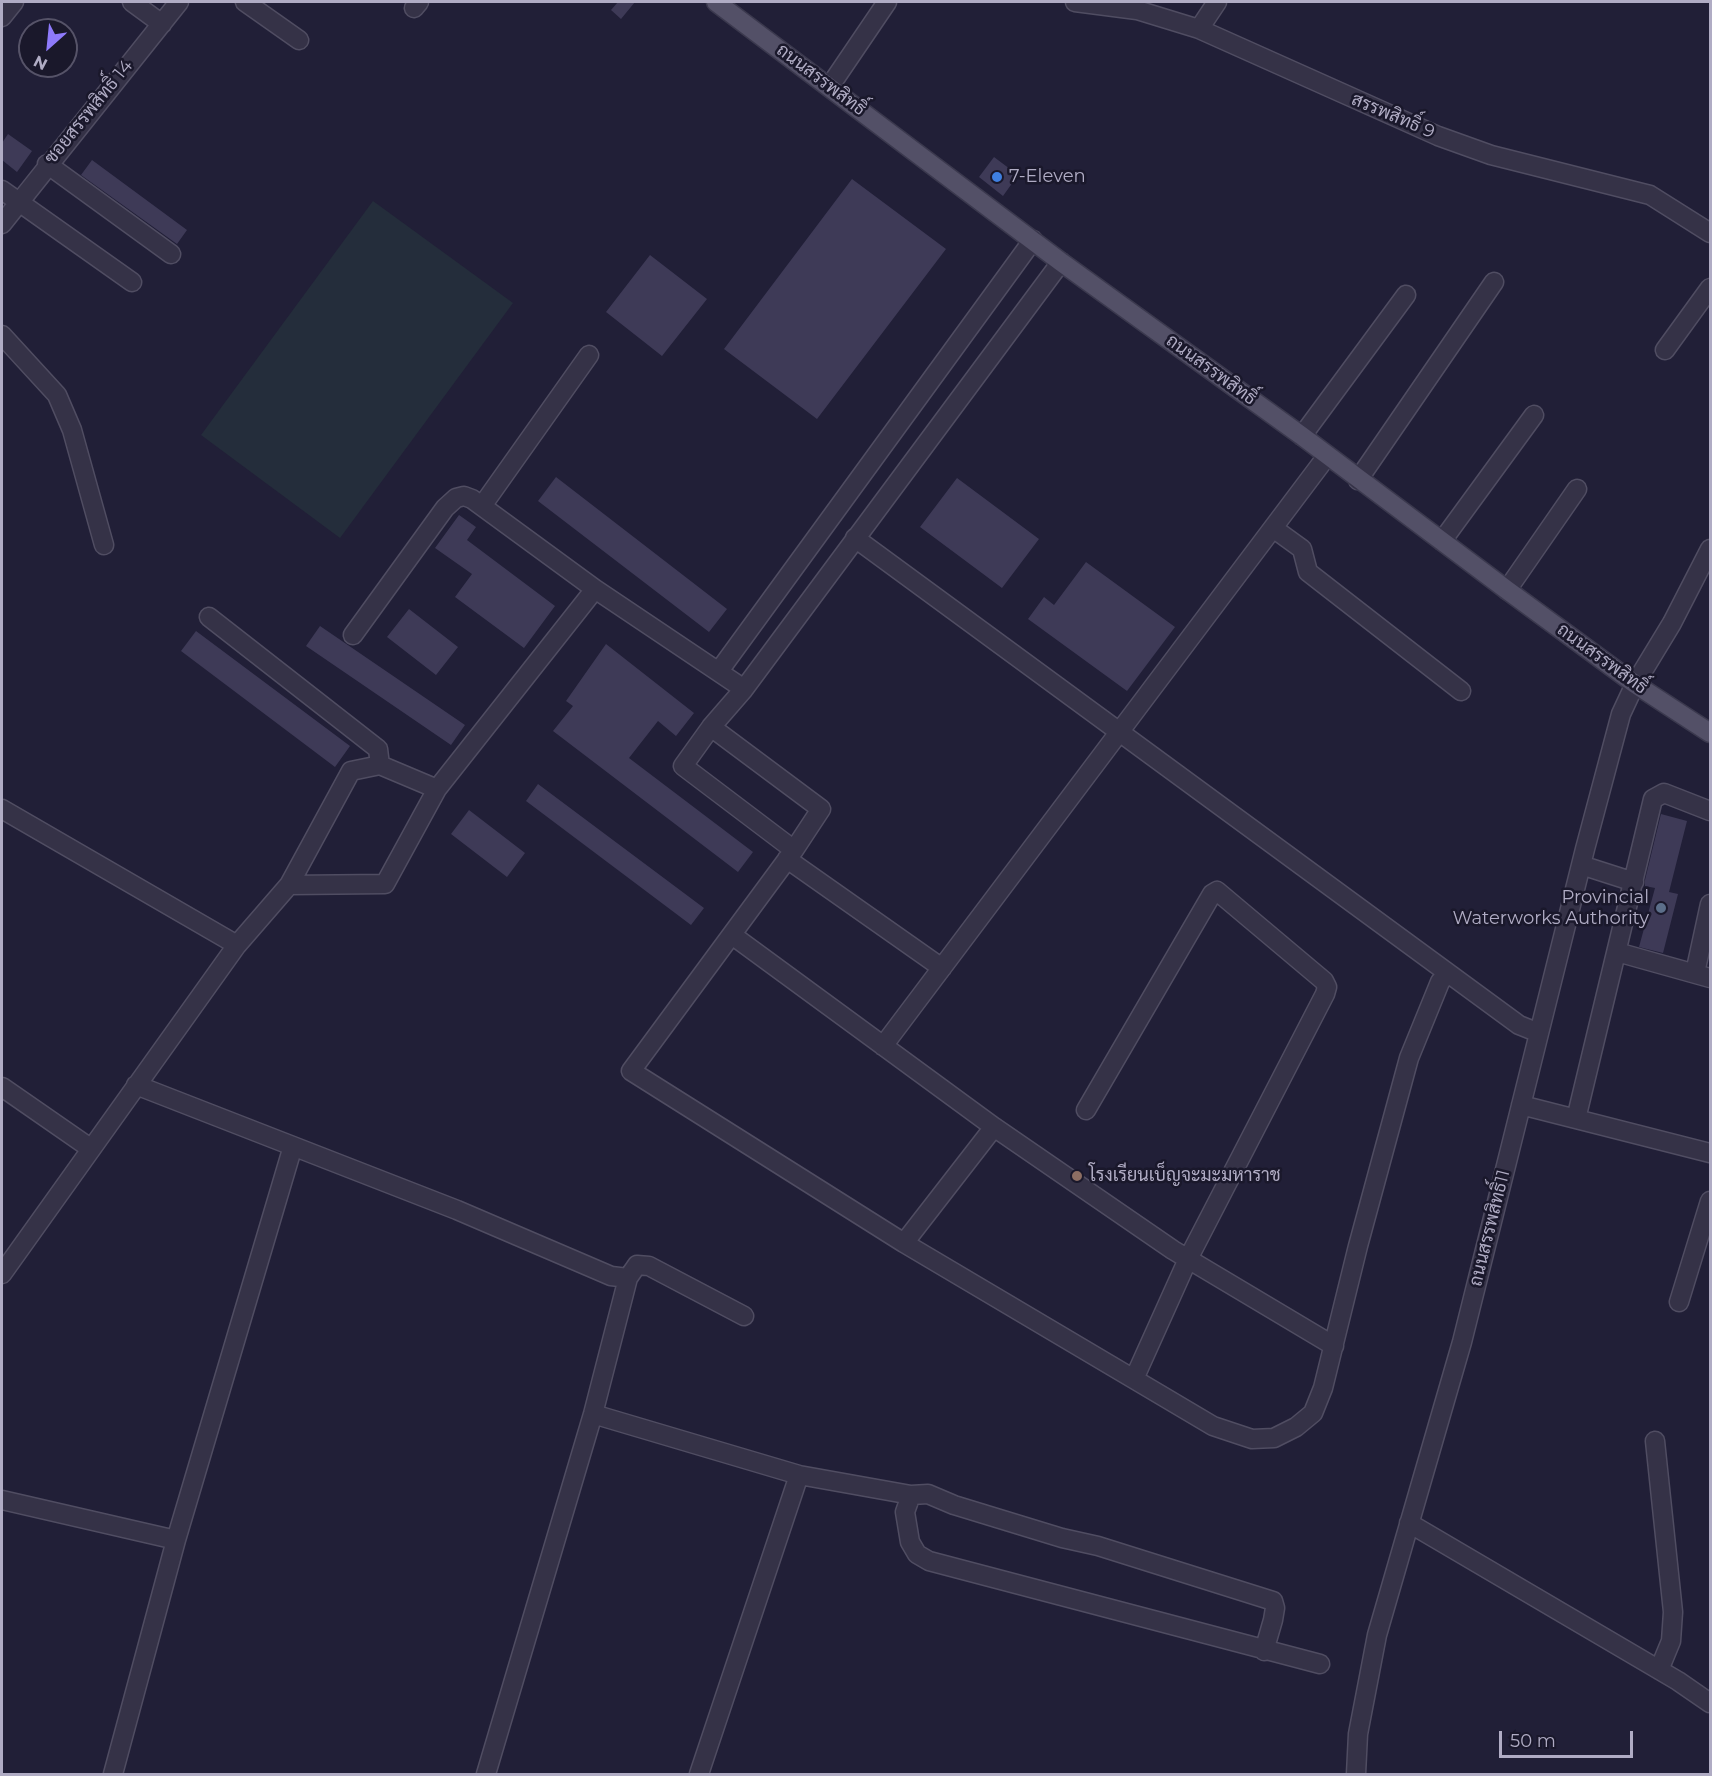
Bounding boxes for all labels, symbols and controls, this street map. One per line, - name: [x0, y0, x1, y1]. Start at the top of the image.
- north arrow: [18, 18, 78, 78]
- street label: ถนนสรรพสิทธิ์: [772, 39, 870, 121]
- text: N: [30, 51, 51, 74]
- street label: ซอยสรรพสิทธิ์ 14: [40, 56, 138, 168]
- street label: สรรพสิทธิ์ 9: [1348, 89, 1438, 143]
- place label: 7-Eleven: [1009, 166, 1086, 188]
- marker: 7-Eleven: [990, 170, 1004, 184]
- street label: ถนนสรรพสิทธิ์: [1162, 330, 1260, 410]
- street label: ถนนสรรพสิทธิ์: [1553, 619, 1651, 699]
- place label: Provincial Waterworks Authority: [1452, 887, 1649, 930]
- marker: Provincial Waterworks Authority: [1654, 901, 1668, 915]
- place label: โรงเรียนเบ็ญจะมะมหาราช: [1089, 1165, 1281, 1187]
- street label: ถนนสรรพสิทธิ์11: [1465, 1168, 1515, 1288]
- marker: โรงเรียนเบ็ญจะมะมหาราช: [1070, 1169, 1084, 1183]
- scale bar: [1502, 1719, 1636, 1757]
- text: 50 m: [1510, 1730, 1556, 1752]

